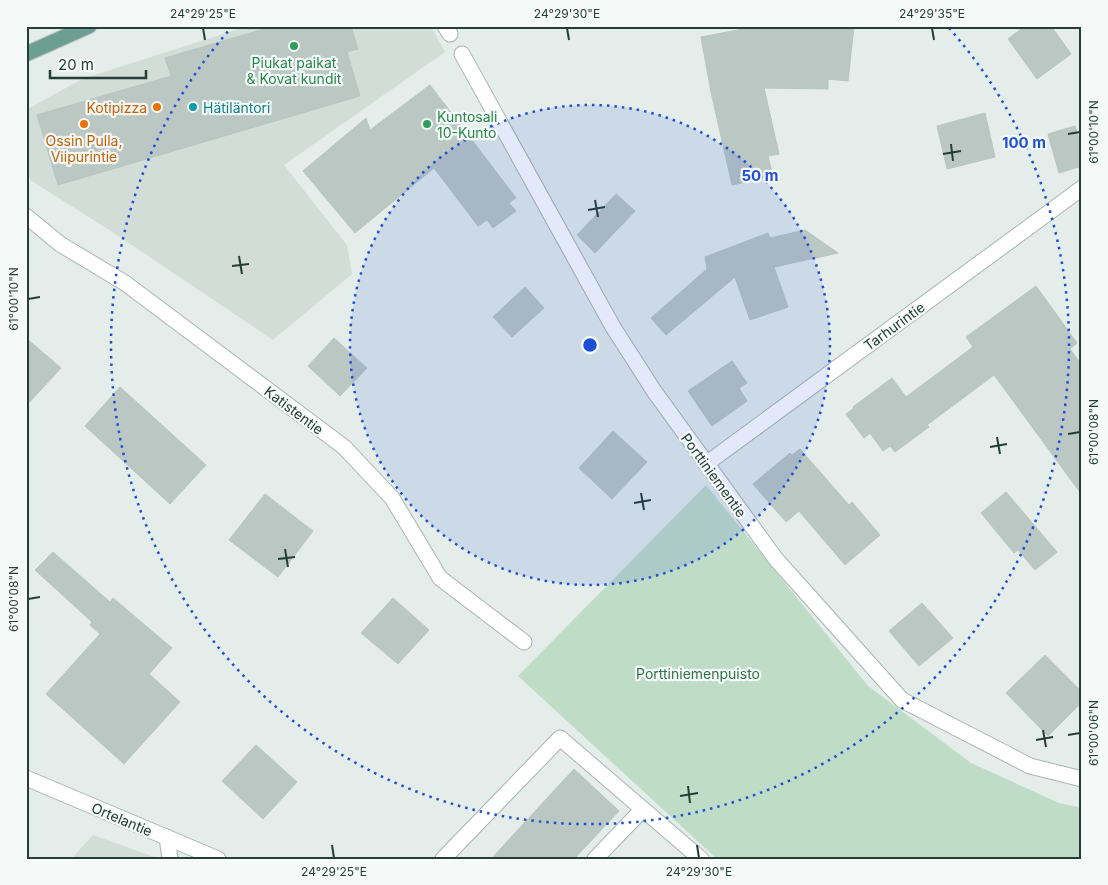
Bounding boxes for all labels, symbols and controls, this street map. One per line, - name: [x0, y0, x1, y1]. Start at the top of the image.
- text: 24°29'25"E: [170, 6, 236, 21]
- text: 24°29'30"E: [534, 6, 600, 21]
- text: 24°29'35"E: [899, 6, 965, 21]
- marker: Piukat paikat & Kovat kundit: [288, 40, 300, 52]
- scale bar: [50, 48, 146, 80]
- place label: Piukat paikat & Kovat kundit: [247, 54, 342, 87]
- text: 20 m: [58, 55, 94, 74]
- place label: Kotipizza: [86, 99, 147, 116]
- place label: Hätiläntori: [203, 99, 270, 116]
- text: 61°00'10"N: [1086, 100, 1101, 164]
- marker: Kotipizza: [151, 101, 163, 113]
- marker: Hätiläntori: [187, 101, 199, 113]
- place label: Kuntosali 10-Kunto: [437, 108, 497, 141]
- marker: Ossin Pulla, Viipurintie: [78, 118, 90, 130]
- marker: Kuntosali 10-Kunto: [421, 118, 433, 130]
- place label: Ossin Pulla, Viipurintie: [46, 132, 122, 165]
- text: 100 m: [1002, 133, 1046, 152]
- text: 50 m: [742, 166, 778, 185]
- text: 61°00'10"N: [6, 267, 21, 331]
- street label: Tarhurintie: [860, 298, 928, 354]
- centre of rings: [581, 336, 599, 354]
- street label: Katistentie: [261, 382, 327, 438]
- text: 61°00'08"N: [1086, 399, 1101, 465]
- street label: Porttiniementie: [678, 430, 750, 520]
- text: 61°00'08"N: [6, 566, 21, 632]
- park label: Porttiniemenpuisto: [636, 665, 760, 682]
- text: 61°00'06"N: [1086, 700, 1101, 766]
- street label: Ortelantie: [89, 799, 155, 839]
- text: 24°29'25"E: [301, 864, 367, 879]
- text: 24°29'30"E: [666, 864, 732, 879]

